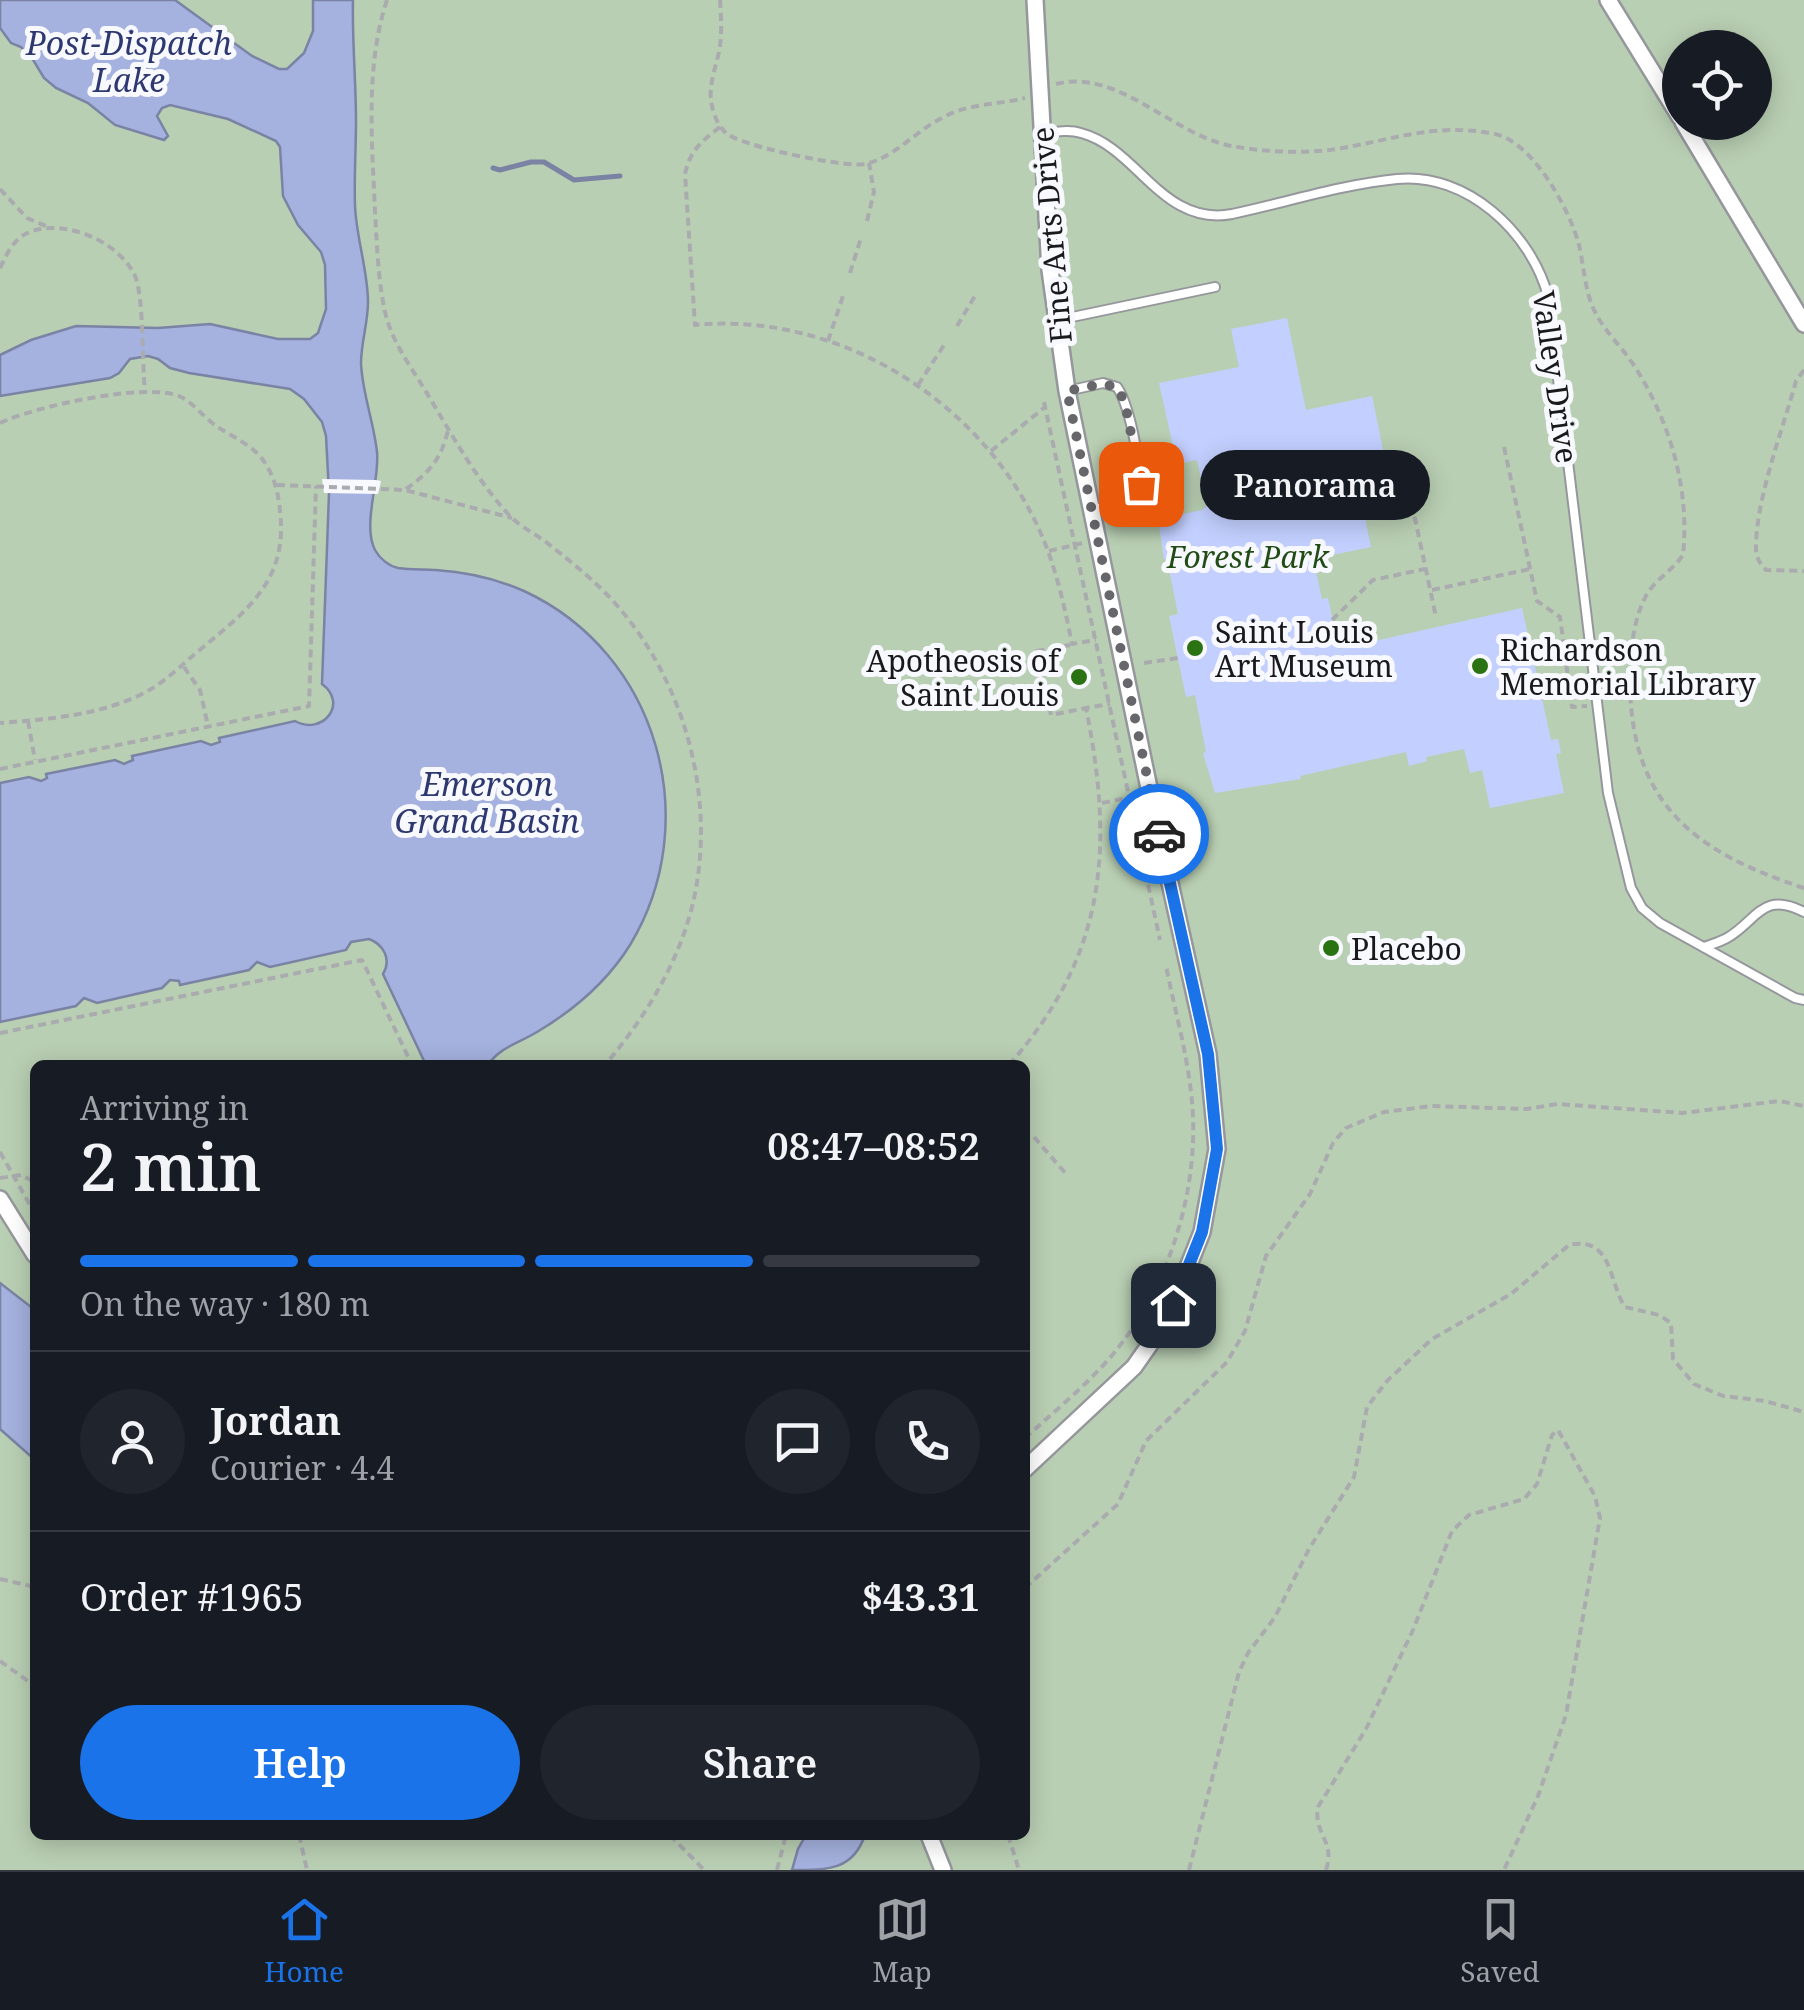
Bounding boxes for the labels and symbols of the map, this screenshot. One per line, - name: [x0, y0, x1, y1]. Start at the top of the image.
- water label: Post-Dispatch Lake: [25, 21, 232, 101]
- street label: Fine Arts Drive: [1021, 125, 1081, 345]
- street label: Valley Drive: [1524, 288, 1588, 466]
- pin: [1099, 442, 1184, 527]
- callout: Panorama: [1201, 449, 1431, 519]
- park label: Forest Park: [1166, 536, 1330, 577]
- place label: Saint Louis Art Museum: [1215, 611, 1393, 686]
- place label: Richardson Memorial Library: [1500, 629, 1756, 704]
- marker: Saint Louis Art Museum: [1184, 637, 1206, 659]
- place label: Apotheosis of Saint Louis: [866, 640, 1062, 715]
- marker: Richardson Memorial Library: [1469, 655, 1491, 677]
- marker: Apotheosis of Saint Louis: [1068, 666, 1090, 688]
- water label: Emerson Grand Basin: [395, 762, 579, 842]
- courier: [1109, 784, 1209, 884]
- place label: Placebo: [1351, 928, 1462, 969]
- marker: Placebo: [1320, 937, 1342, 959]
- pin: [1131, 1263, 1216, 1348]

